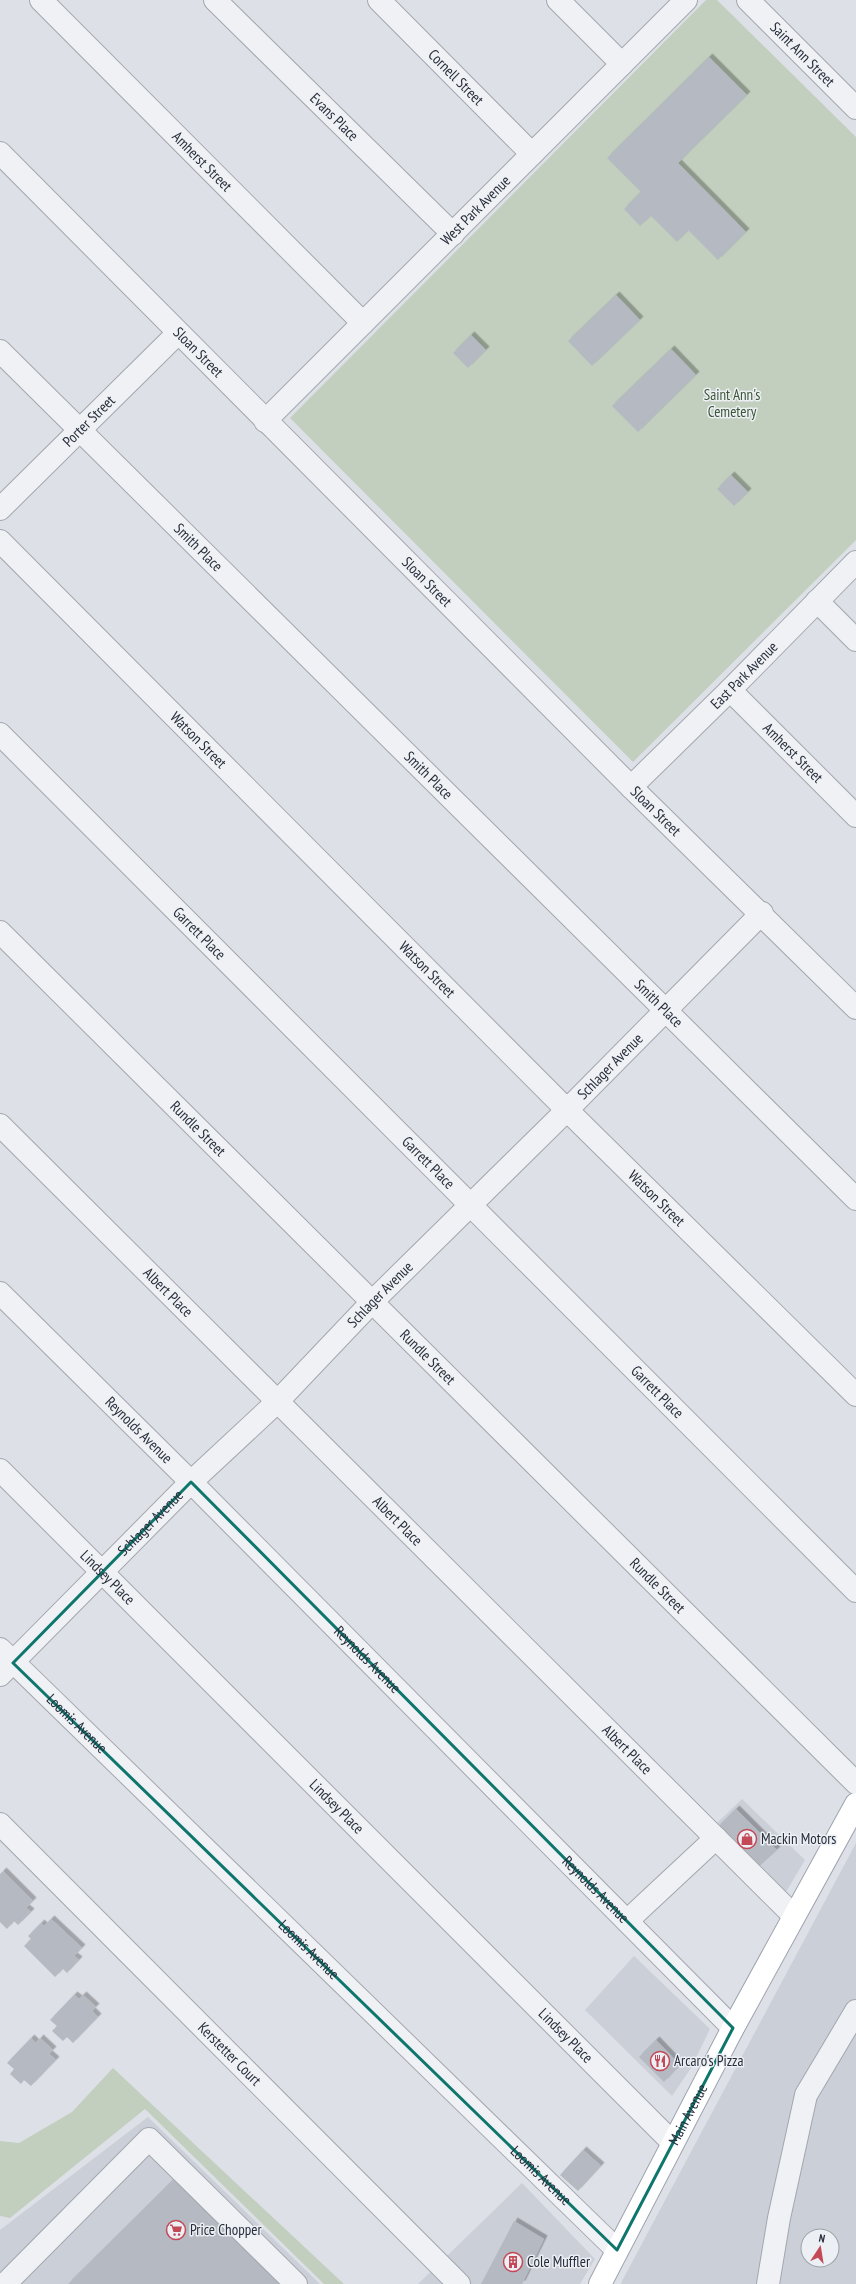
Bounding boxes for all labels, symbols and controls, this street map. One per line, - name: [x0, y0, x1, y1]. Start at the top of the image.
- street label: Saint Ann Street: [766, 18, 839, 90]
- street label: Cornell Street: [424, 45, 488, 109]
- street label: Evans Place: [306, 89, 363, 145]
- street label: Amherst Street: [168, 127, 236, 195]
- street label: West Park Avenue: [437, 171, 514, 249]
- street label: Sloan Street: [170, 323, 228, 381]
- park label: Saint Ann's Cemetery: [704, 385, 760, 421]
- street label: Porter Street: [58, 391, 119, 451]
- street label: Smith Place: [170, 519, 227, 575]
- street label: Sloan Street: [398, 552, 456, 611]
- street label: East Park Avenue: [706, 637, 781, 713]
- street label: Watson Street: [166, 707, 231, 772]
- street label: Amherst Street: [759, 719, 827, 787]
- street label: Smith Place: [400, 747, 457, 803]
- street label: Sloan Street: [627, 782, 685, 840]
- street label: Garrett Place: [169, 903, 230, 964]
- street label: Watson Street: [395, 937, 460, 1001]
- street label: Smith Place: [631, 975, 687, 1031]
- street label: Schlager Avenue: [573, 1029, 647, 1103]
- street label: Rundle Street: [166, 1097, 230, 1160]
- street label: Garrett Place: [398, 1132, 459, 1193]
- street label: Watson Street: [624, 1166, 689, 1230]
- street label: Schlager Avenue: [343, 1257, 417, 1331]
- street label: Albert Place: [139, 1263, 197, 1321]
- street label: Rundle Street: [396, 1325, 460, 1388]
- street label: Garrett Place: [627, 1361, 688, 1422]
- street label: Reynolds Avenue: [101, 1392, 177, 1467]
- street label: Schlager Avenue: [113, 1485, 187, 1560]
- street label: Albert Place: [369, 1492, 427, 1549]
- street label: Lindsey Place: [77, 1546, 139, 1608]
- street label: Rundle Street: [626, 1554, 690, 1617]
- street label: Reynolds Avenue: [330, 1622, 405, 1697]
- street label: Loomis Avenue: [43, 1689, 111, 1757]
- street label: Albert Place: [598, 1720, 656, 1778]
- street label: Lindsey Place: [306, 1775, 368, 1838]
- shop icon: Mackin Motors: [736, 1828, 758, 1850]
- place label: Mackin Motors: [761, 1829, 836, 1848]
- street label: Reynolds Avenue: [559, 1852, 633, 1927]
- street label: Loomis Avenue: [275, 1916, 343, 1983]
- street label: Lindsey Place: [535, 2004, 597, 2067]
- street label: Kerstetter Court: [194, 2018, 266, 2090]
- restaurant icon: Arcaro's Pizza: [649, 2050, 671, 2072]
- place label: Arcaro's Pizza: [674, 2051, 743, 2070]
- street label: Main Avenue: [664, 2081, 711, 2148]
- street label: Loomis Avenue: [507, 2142, 576, 2209]
- supermarket icon: Price Chopper: [165, 2219, 187, 2241]
- place label: Price Chopper: [190, 2220, 262, 2239]
- north arrow: [800, 2228, 840, 2268]
- text: N: [818, 2231, 826, 2246]
- building icon: Cole Muffler: [502, 2251, 524, 2273]
- place label: Cole Muffler: [527, 2252, 591, 2271]

